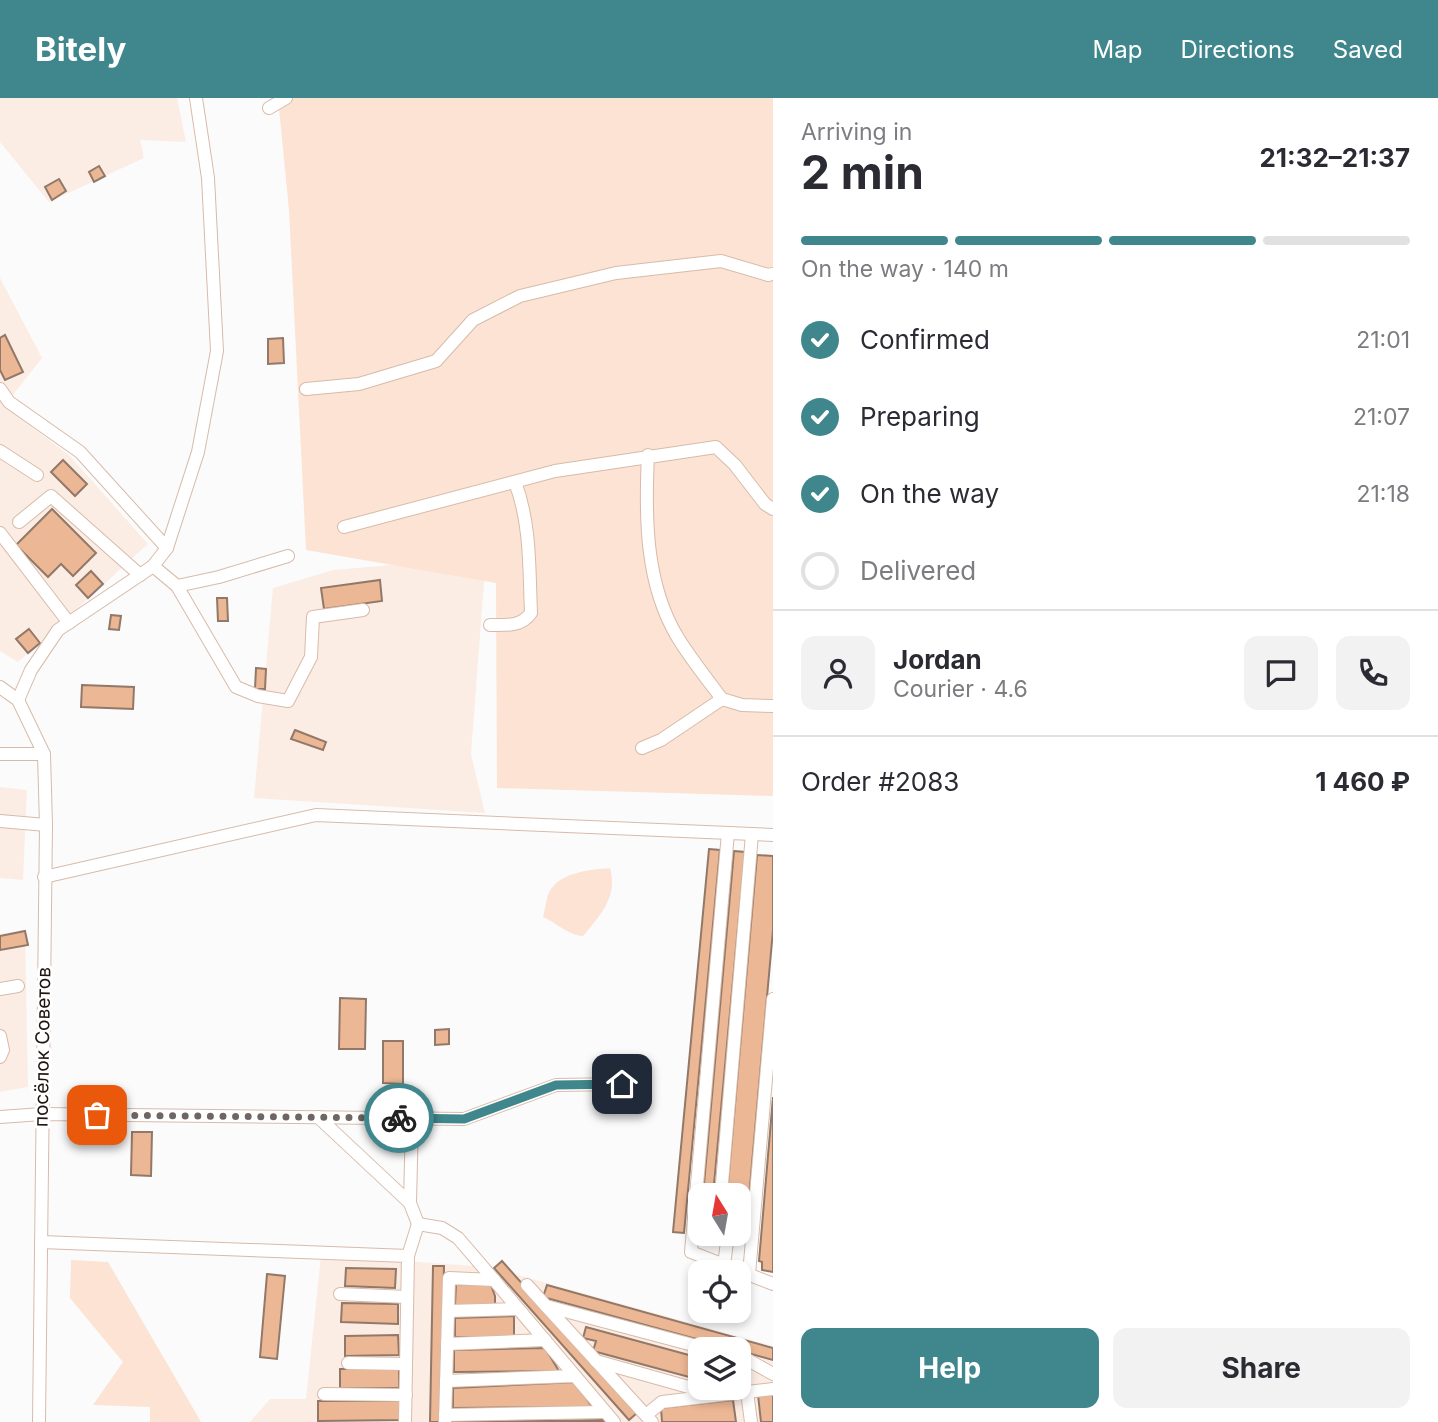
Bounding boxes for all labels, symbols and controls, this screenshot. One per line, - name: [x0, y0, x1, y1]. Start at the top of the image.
- text: Bitely: [35, 29, 126, 69]
- text: Map: [1093, 35, 1142, 64]
- text: Directions: [1180, 35, 1295, 64]
- text: Saved: [1333, 35, 1403, 64]
- text: Arriving in: [801, 118, 912, 146]
- text: 21:32–21:37: [1259, 142, 1410, 173]
- text: 2 min: [801, 144, 924, 200]
- text: On the way · 140 m: [801, 255, 1009, 283]
- icon: check: [801, 321, 839, 359]
- text: Confirmed: [860, 324, 990, 355]
- text: 21:01: [1356, 326, 1410, 354]
- icon: check: [801, 398, 839, 436]
- text: Preparing: [860, 401, 980, 432]
- text: 21:07: [1353, 403, 1410, 431]
- icon: check: [801, 475, 839, 513]
- text: On the way: [860, 478, 999, 509]
- text: 21:18: [1356, 480, 1410, 508]
- text: Delivered: [860, 555, 976, 586]
- button: person: [801, 636, 875, 710]
- button: chat: [1244, 636, 1318, 710]
- button: phone: [1336, 636, 1410, 710]
- text: Jordan: [893, 644, 982, 675]
- text: Courier · 4.6: [893, 675, 1028, 703]
- text: Order #2083: [801, 766, 959, 797]
- text: 1 460 ₽: [1315, 766, 1410, 797]
- street label: посёлок Советов: [30, 967, 55, 1127]
- pin: [592, 1054, 652, 1114]
- icon: home: [603, 1065, 641, 1103]
- courier: [364, 1083, 434, 1153]
- pin: [67, 1085, 127, 1145]
- icon: bag: [78, 1096, 116, 1134]
- icon: bike: [380, 1099, 418, 1137]
- north arrow: [688, 1183, 751, 1246]
- map controls: [688, 1183, 751, 1400]
- button: locate: [688, 1260, 751, 1323]
- button: Help: [801, 1328, 1099, 1408]
- button: Share: [1113, 1328, 1410, 1408]
- button: layers: [688, 1337, 751, 1400]

